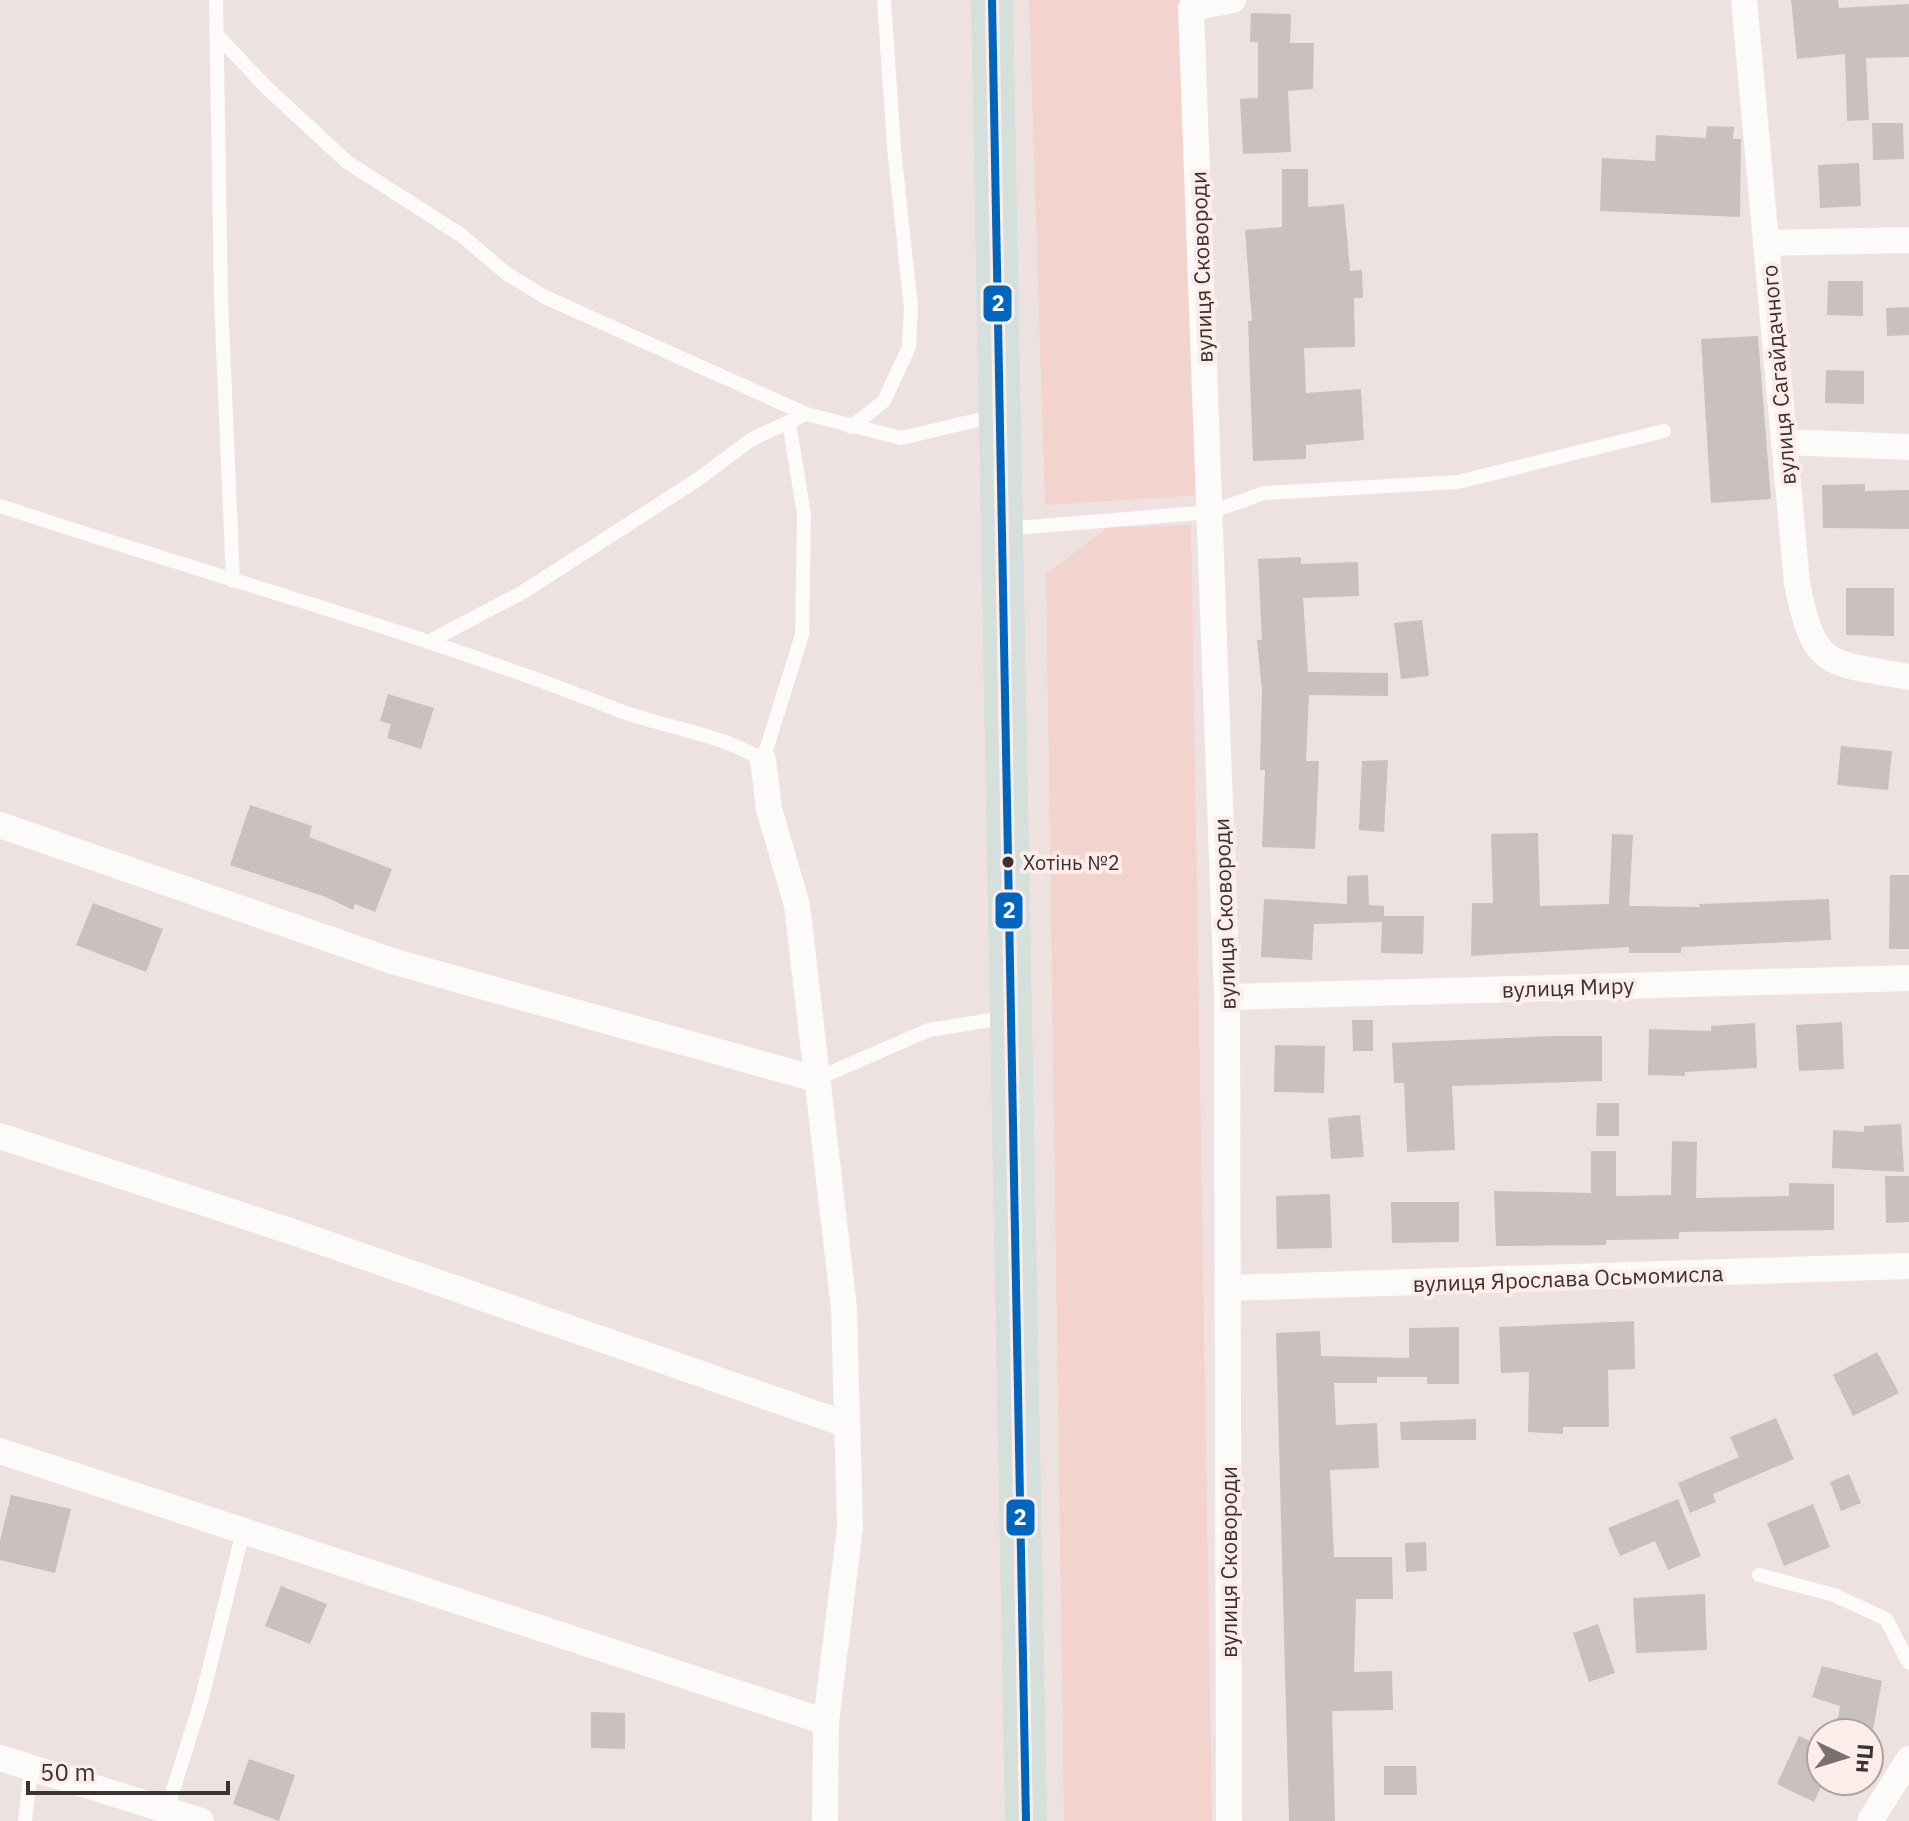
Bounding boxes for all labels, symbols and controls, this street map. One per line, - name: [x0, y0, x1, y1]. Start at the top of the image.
- street label: вулиця Сковороди: [1183, 171, 1219, 363]
- street label: вулиця Сагайдачного: [1754, 264, 1802, 486]
- line badge: 2: [982, 284, 1013, 323]
- text: 2: [991, 288, 1005, 317]
- street label: вулиця Сковороди: [1206, 818, 1242, 1010]
- place label: Хотінь №2: [1023, 849, 1120, 876]
- marker: Хотінь №2: [1000, 854, 1016, 870]
- line badge: 2: [994, 891, 1024, 930]
- text: 2: [1002, 895, 1016, 924]
- street label: вулиця Миру: [1501, 970, 1635, 1004]
- street label: вулиця Ярослава Осьмомисла: [1412, 1258, 1724, 1298]
- street label: вулиця Сковороди: [1214, 1466, 1243, 1658]
- line badge: 2: [1005, 1498, 1036, 1537]
- text: 2: [1013, 1502, 1027, 1531]
- north arrow: [1805, 1717, 1885, 1797]
- text: Пн: [1850, 1743, 1881, 1774]
- scale bar: [28, 1745, 228, 1795]
- text: 50 m: [40, 1756, 95, 1788]

